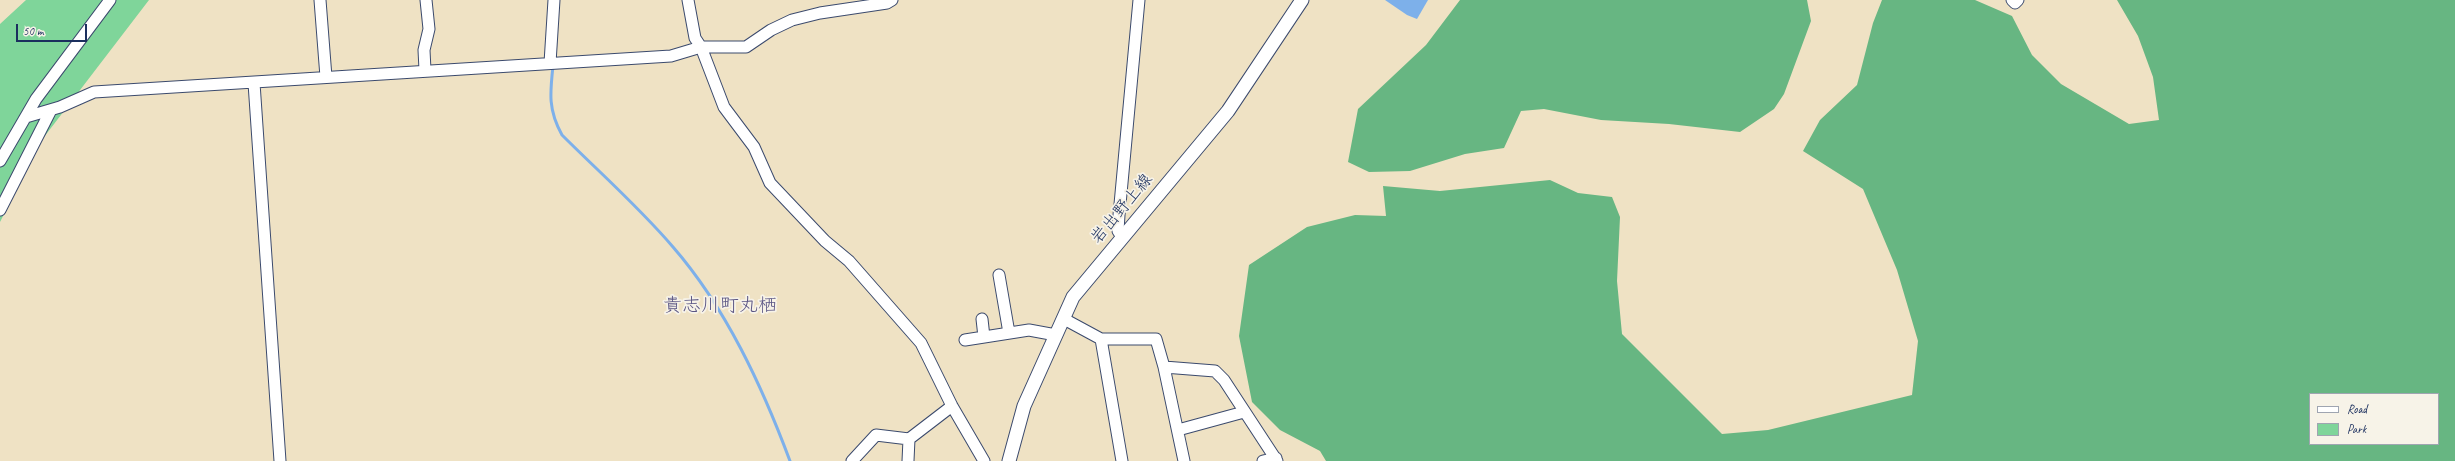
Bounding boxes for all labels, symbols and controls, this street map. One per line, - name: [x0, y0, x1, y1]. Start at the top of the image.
- scale bar: [18, 16, 89, 42]
- text: 50 m: [23, 23, 43, 39]
- street label: 岩出野上線: [1087, 170, 1157, 248]
- district label: 貴志川町丸栖: [663, 295, 777, 317]
- legend: [2309, 393, 2439, 445]
- text: Road: [2347, 401, 2367, 417]
- text: Park: [2347, 421, 2366, 437]

